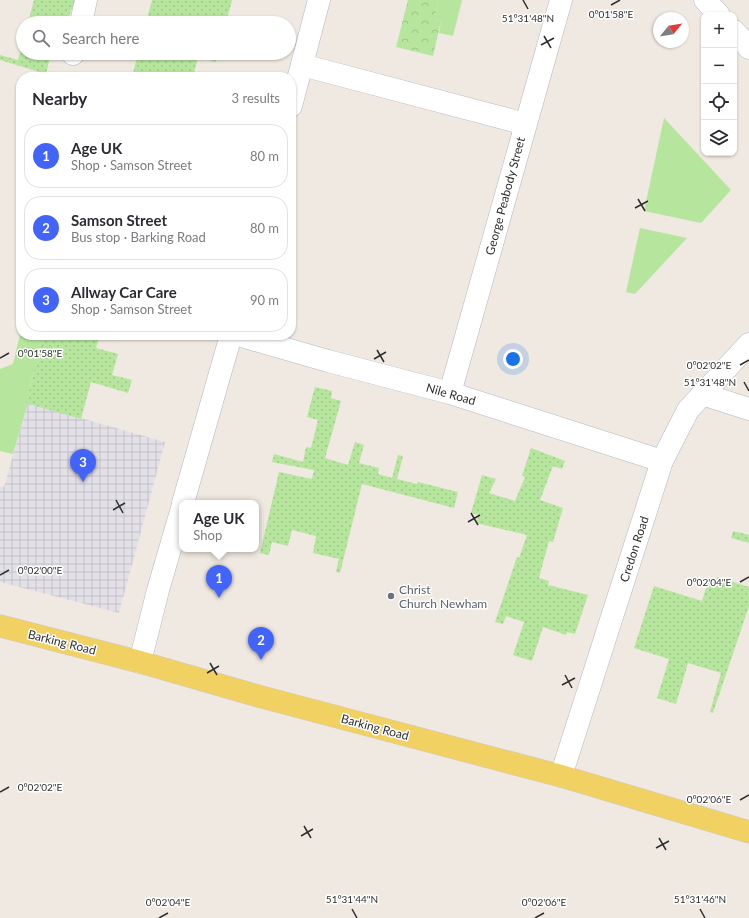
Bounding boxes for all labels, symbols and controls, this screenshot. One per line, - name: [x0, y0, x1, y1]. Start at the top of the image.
- text: 0°01'58"E: [589, 8, 634, 20]
- text: 51°31'48"N: [502, 12, 554, 24]
- north arrow: [653, 12, 689, 48]
- map controls: [701, 12, 737, 156]
- button: +: [701, 12, 737, 48]
- search box: [16, 16, 296, 60]
- icon: search: [30, 27, 52, 49]
- text: Search here: [62, 29, 139, 47]
- button: −: [701, 48, 737, 84]
- button: locate: [701, 84, 737, 120]
- text: Nearby: [32, 88, 87, 109]
- text: 3 results: [232, 90, 280, 106]
- button: layers: [701, 120, 737, 156]
- street label: George Peabody Street: [482, 135, 528, 257]
- text: Age UK: [71, 139, 122, 157]
- text: 1: [42, 148, 50, 164]
- text: 80 m: [250, 148, 279, 164]
- text: Shop · Samson Street: [71, 157, 192, 173]
- text: Samson Street: [71, 211, 167, 229]
- text: 2: [42, 220, 50, 236]
- text: 80 m: [250, 220, 279, 236]
- text: Bus stop · Barking Road: [71, 229, 206, 245]
- text: Allway Car Care: [71, 283, 177, 301]
- text: 3: [42, 292, 50, 308]
- text: 90 m: [250, 292, 279, 308]
- text: Shop · Samson Street: [71, 301, 192, 317]
- text: 0°01'58"E: [18, 347, 63, 359]
- your location: [503, 349, 523, 369]
- text: 0°02'02"E: [687, 359, 732, 371]
- text: 51°31'48"N: [684, 376, 736, 388]
- street label: Nile Road: [425, 380, 477, 408]
- pin: 3: [70, 449, 96, 482]
- popup: [179, 500, 259, 552]
- text: Age UK: [193, 509, 245, 527]
- street label: Credon Road: [616, 514, 652, 584]
- text: Shop: [193, 527, 222, 543]
- text: 0°02'00"E: [18, 564, 63, 576]
- pin: 1: [206, 565, 232, 598]
- text: 0°02'04"E: [687, 576, 732, 588]
- place label: Christ Church Newham: [399, 582, 487, 611]
- marker: Christ Church Newham: [386, 591, 396, 601]
- street label: Barking Road: [26, 626, 98, 658]
- pin: 2: [248, 627, 274, 660]
- street label: Barking Road: [339, 711, 411, 743]
- text: 0°02'02"E: [18, 781, 63, 793]
- text: 0°02'06"E: [687, 793, 732, 805]
- text: 51°31'44"N: [326, 893, 378, 905]
- text: 51°31'46"N: [674, 893, 726, 905]
- text: 0°02'04"E: [146, 896, 191, 908]
- text: 0°02'06"E: [522, 896, 567, 908]

